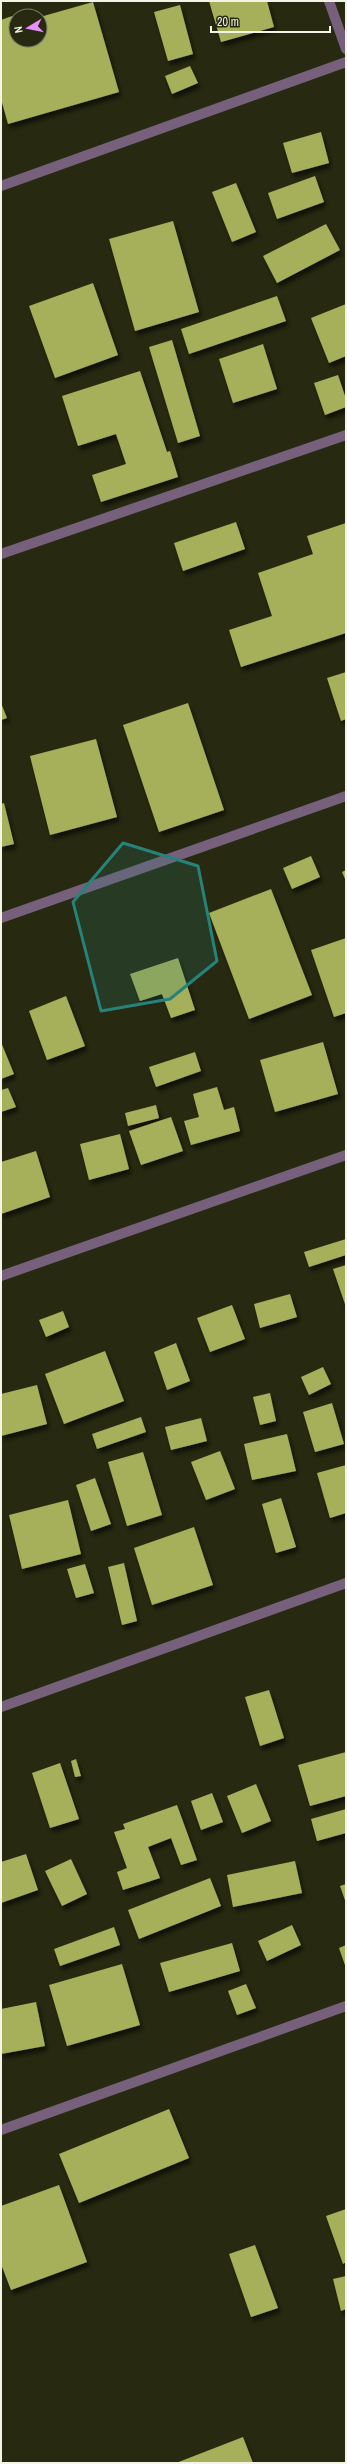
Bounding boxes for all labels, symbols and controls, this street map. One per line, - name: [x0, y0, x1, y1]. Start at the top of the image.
- north arrow: [8, 8, 48, 48]
- scale bar: [211, 8, 330, 34]
- text: 20 m: [217, 14, 239, 30]
- text: N: [11, 25, 26, 34]

